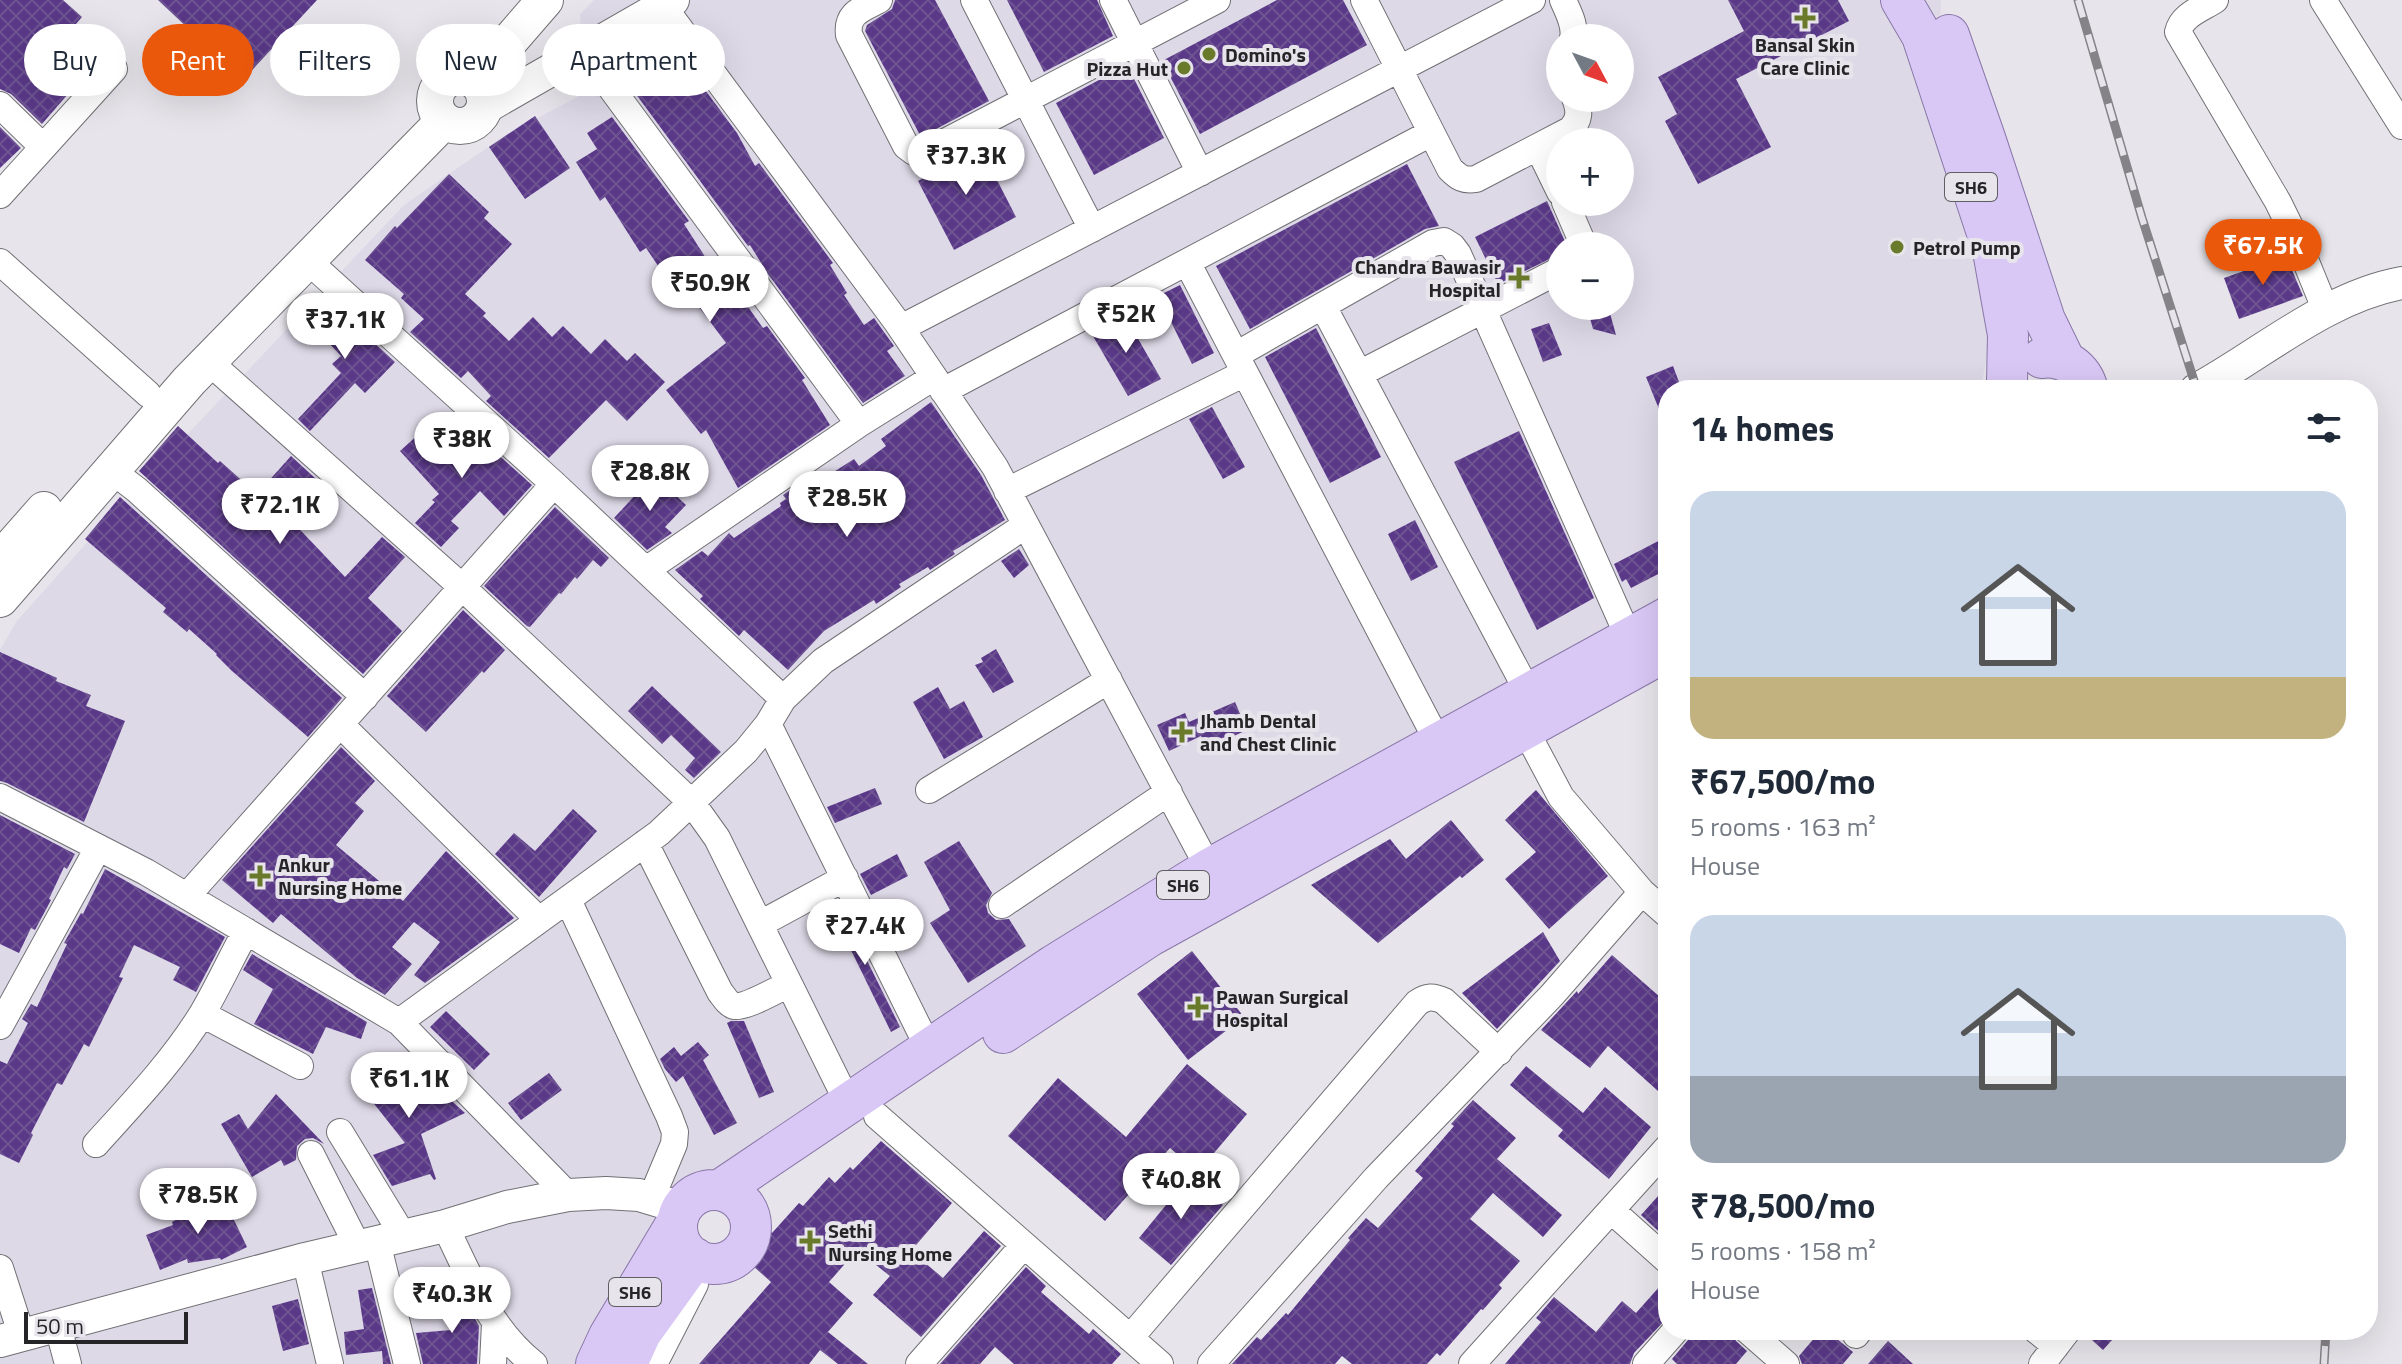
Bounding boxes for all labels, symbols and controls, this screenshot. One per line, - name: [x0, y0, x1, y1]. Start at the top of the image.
- marker: Bansal Skin Care Clinic: [1794, 7, 1816, 29]
- chip: Buy: [24, 24, 126, 96]
- chip: Rent: [142, 24, 254, 96]
- chip: Filters: [270, 24, 400, 96]
- chip: New: [416, 24, 526, 96]
- chip: Apartment: [542, 24, 725, 96]
- north arrow: [1546, 24, 1634, 112]
- map controls: [1546, 24, 1634, 320]
- place label: Bansal Skin Care Clinic: [1755, 29, 1855, 83]
- place label: Domino's: [1225, 39, 1306, 70]
- marker: Domino's: [1200, 45, 1218, 63]
- place label: Pizza Hut: [1086, 53, 1168, 84]
- marker: Pizza Hut: [1175, 59, 1193, 77]
- button: +: [1546, 128, 1634, 216]
- pin: ₹37.3K: [901, 129, 1031, 197]
- text: ₹37.3K: [926, 135, 1006, 174]
- road number: SH6: [1945, 173, 1997, 201]
- pin: ₹67.5K: [2198, 219, 2328, 287]
- text: ₹67.5K: [2223, 225, 2303, 264]
- button: −: [1546, 232, 1634, 320]
- place label: Petrol Pump: [1913, 232, 2021, 263]
- marker: Petrol Pump: [1888, 238, 1906, 256]
- place label: Chandra Bawasir Hospital: [1355, 251, 1502, 305]
- pin: ₹50.9K: [645, 256, 775, 324]
- text: ₹50.9K: [670, 262, 750, 301]
- marker: Chandra Bawasir Hospital: [1508, 267, 1530, 289]
- pin: ₹52K: [1079, 287, 1173, 355]
- pin: ₹37.1K: [280, 293, 410, 361]
- text: ₹52K: [1096, 293, 1156, 332]
- text: ₹37.1K: [305, 299, 385, 338]
- text: 14 homes: [1690, 402, 1834, 454]
- icon: filters: [2302, 406, 2346, 450]
- pin: ₹38K: [415, 412, 509, 480]
- text: ₹38K: [432, 418, 492, 457]
- pin: ₹28.8K: [585, 445, 715, 513]
- text: ₹28.8K: [610, 451, 690, 490]
- pin: ₹28.5K: [782, 471, 912, 539]
- text: ₹28.5K: [807, 477, 887, 516]
- pin: ₹72.1K: [215, 478, 345, 546]
- text: ₹72.1K: [240, 484, 320, 523]
- icon: home: [1946, 543, 2090, 687]
- place label: Jhamb Dental and Chest Clinic: [1200, 705, 1337, 759]
- marker: Jhamb Dental and Chest Clinic: [1171, 721, 1193, 743]
- text: ₹67,500/mo: [1690, 755, 1875, 807]
- text: 5 rooms · 163 m²: [1690, 807, 1876, 846]
- text: House: [1690, 846, 1760, 885]
- place label: Ankur Nursing Home: [278, 849, 402, 903]
- marker: Ankur Nursing Home: [249, 865, 271, 887]
- road number: SH6: [1157, 871, 1209, 899]
- pin: ₹27.4K: [800, 899, 930, 967]
- text: ₹27.4K: [825, 905, 905, 944]
- icon: home: [1946, 967, 2090, 1111]
- place label: Pawan Surgical Hospital: [1216, 981, 1349, 1035]
- marker: Pawan Surgical Hospital: [1187, 996, 1209, 1018]
- pin: ₹61.1K: [344, 1052, 474, 1120]
- text: ₹61.1K: [369, 1058, 449, 1097]
- pin: ₹40.8K: [1116, 1153, 1246, 1221]
- text: ₹40.8K: [1141, 1159, 1221, 1198]
- pin: ₹78.5K: [133, 1168, 263, 1236]
- text: ₹78.5K: [158, 1174, 238, 1213]
- text: ₹78,500/mo: [1690, 1179, 1875, 1231]
- place label: Sethi Nursing Home: [828, 1215, 952, 1269]
- marker: Sethi Nursing Home: [799, 1230, 821, 1252]
- text: 5 rooms · 158 m²: [1690, 1231, 1876, 1270]
- pin: ₹40.3K: [387, 1267, 517, 1335]
- text: House: [1690, 1270, 1760, 1309]
- text: ₹40.3K: [412, 1273, 492, 1312]
- road number: SH6: [609, 1278, 661, 1306]
- scale bar: [24, 1308, 188, 1344]
- text: 50 m: [36, 1309, 84, 1343]

